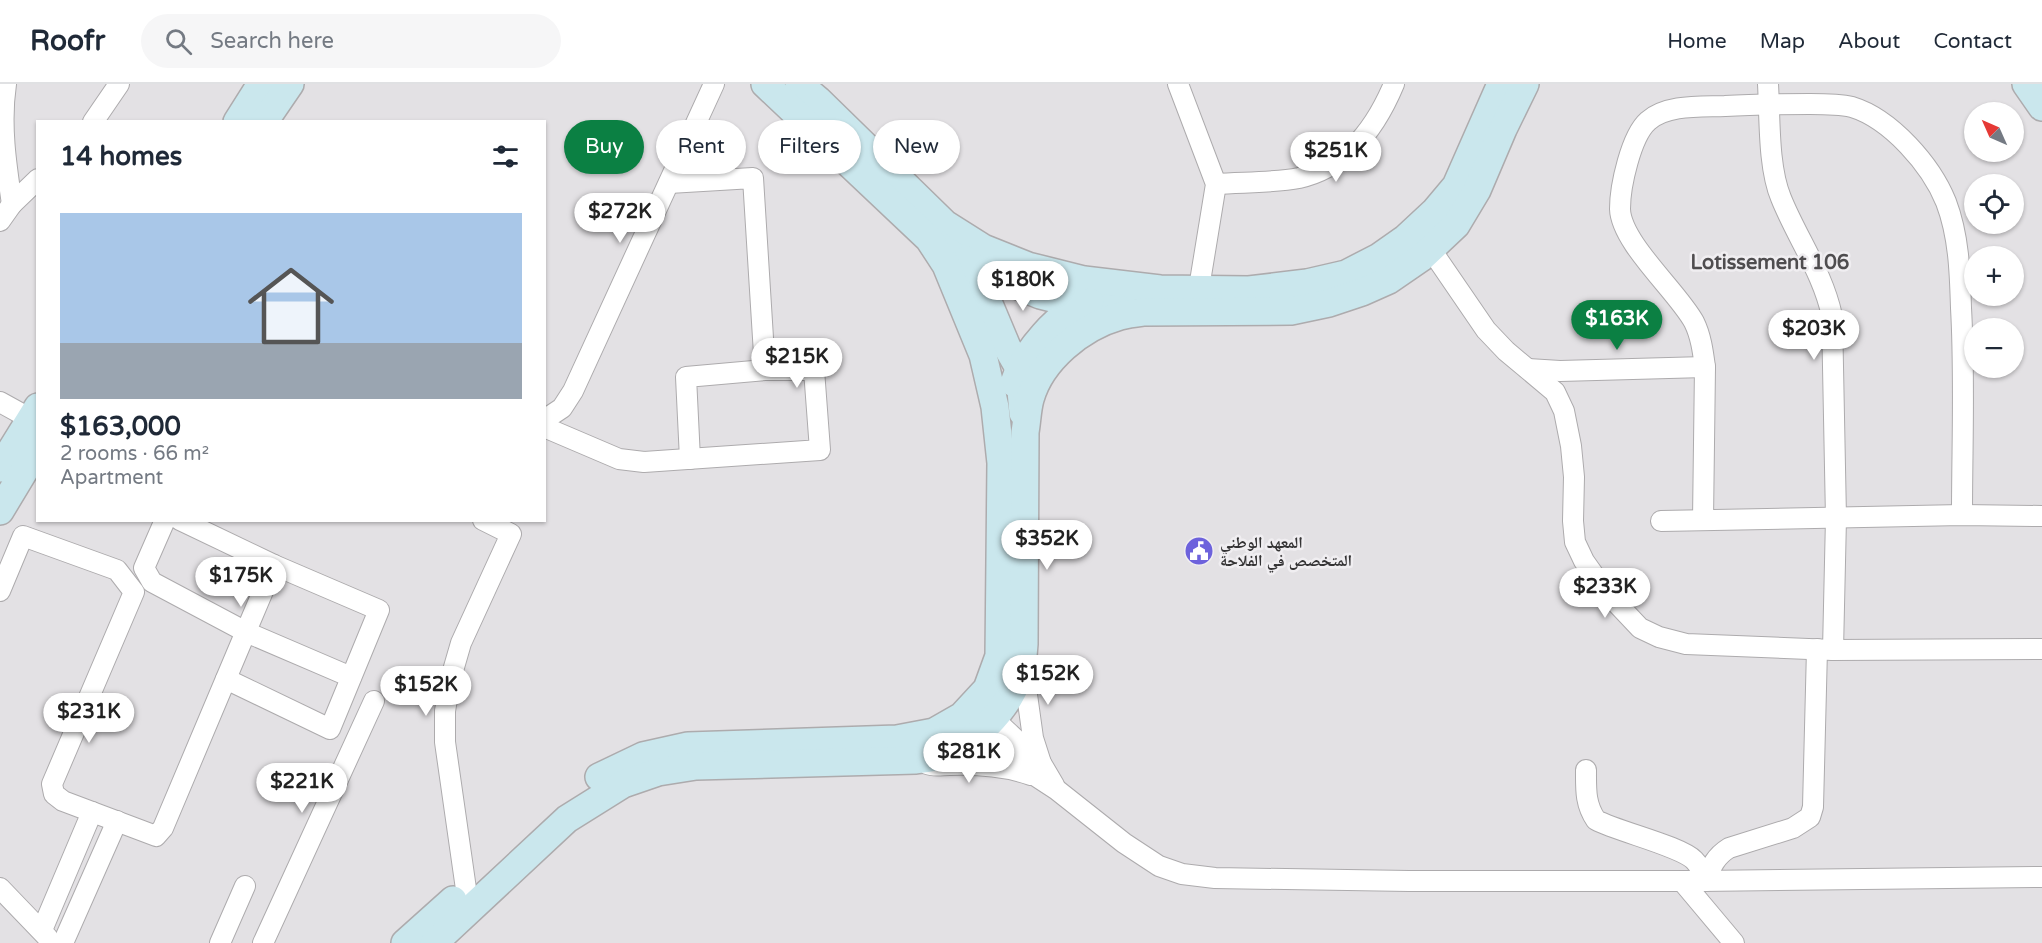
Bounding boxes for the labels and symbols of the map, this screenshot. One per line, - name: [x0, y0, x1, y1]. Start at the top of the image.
- north arrow: [1964, 102, 2024, 162]
- pin: $251K: [1294, 132, 1378, 183]
- pin: $272K: [578, 193, 662, 244]
- district label: Lotissement 106: [1691, 251, 1849, 275]
- pin: $180K: [981, 261, 1065, 312]
- pin: $163K: [1575, 300, 1659, 351]
- pin: $203K: [1772, 310, 1856, 361]
- pin: $215K: [755, 338, 839, 389]
- pin: $352K: [1005, 520, 1089, 571]
- place label: المعهد الوطني المتخصص في الفلاحة: [1220, 533, 1352, 573]
- public building icon: المعهد الوطني المتخصص في الفلاحة: [1183, 535, 1215, 567]
- pin: $175K: [199, 557, 283, 608]
- pin: $233K: [1563, 568, 1647, 619]
- pin: $152K: [1006, 655, 1090, 706]
- pin: $152K: [384, 666, 468, 717]
- pin: $231K: [47, 693, 131, 744]
- pin: $281K: [927, 733, 1011, 784]
- pin: $221K: [260, 763, 344, 814]

